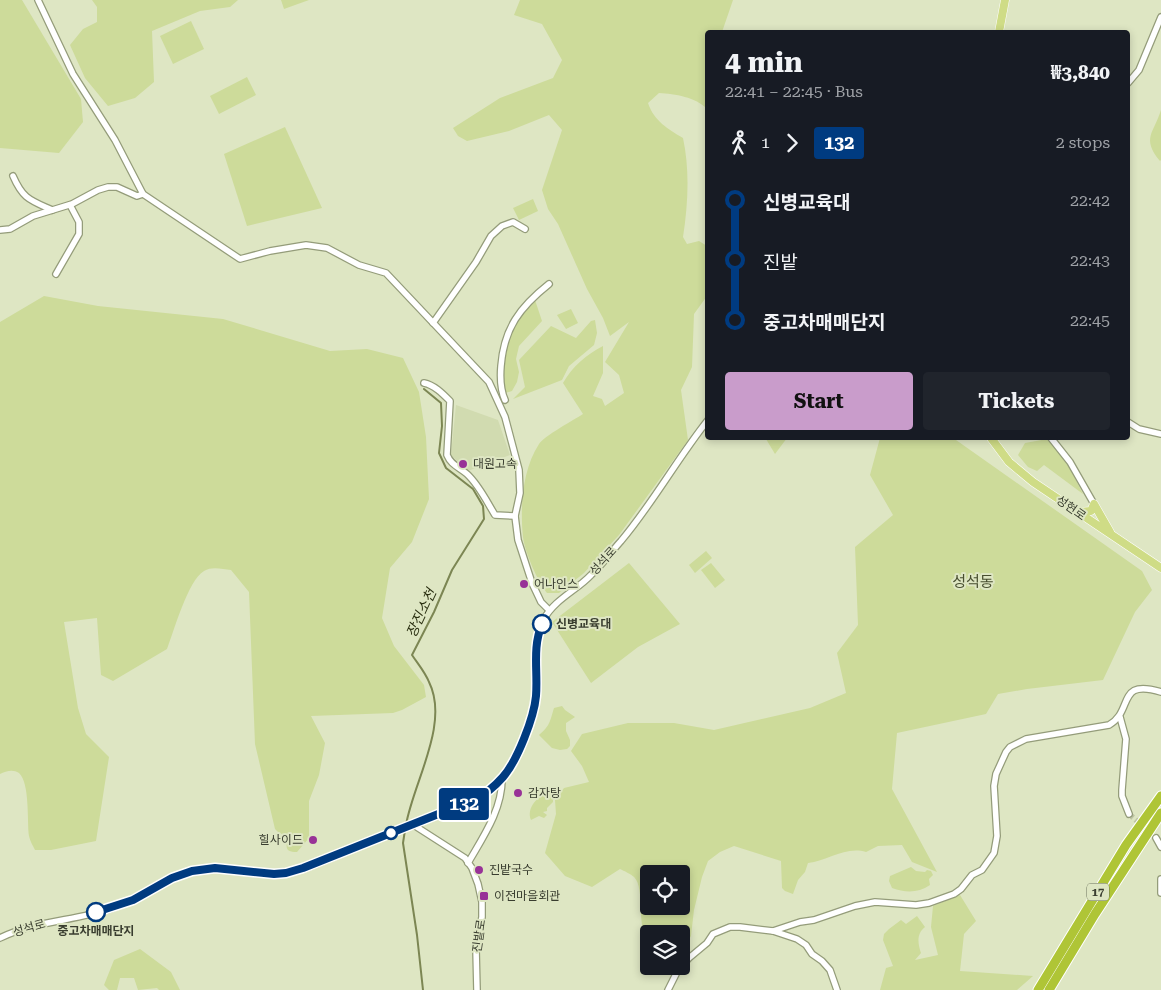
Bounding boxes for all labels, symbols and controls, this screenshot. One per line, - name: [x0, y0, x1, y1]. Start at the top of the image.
- text: 4 min: [725, 46, 803, 79]
- text: ₩3,840: [1051, 61, 1110, 84]
- text: 22:41 – 22:45 · Bus: [725, 82, 863, 101]
- icon: walk: [725, 129, 753, 157]
- icon: forward: [778, 129, 806, 157]
- text: 132: [824, 132, 854, 153]
- text: 1: [761, 133, 770, 152]
- text: 2 stops: [1056, 133, 1110, 152]
- text: 신병교육대: [763, 191, 850, 214]
- text: 22:42: [1070, 191, 1110, 210]
- text: 진밭: [763, 251, 798, 274]
- text: 22:43: [1070, 251, 1110, 270]
- text: 중고차매매단지: [763, 311, 885, 334]
- text: 22:45: [1070, 311, 1110, 330]
- button: Start: [725, 372, 913, 430]
- button: Tickets: [923, 372, 1110, 430]
- place label: 대원고속: [473, 457, 517, 471]
- marker: 대원고속: [457, 458, 469, 470]
- street label: 성현로: [1053, 493, 1089, 523]
- street label: 성석로: [587, 544, 619, 578]
- district label: 성석동: [952, 573, 994, 591]
- place label: 어나인스: [534, 577, 578, 591]
- marker: 어나인스: [518, 578, 530, 590]
- water label: 장진소천: [403, 585, 440, 640]
- marker: 신병교육대: [532, 614, 552, 634]
- place label: 신병교육대: [556, 617, 611, 631]
- place label: 감자탕: [528, 786, 561, 800]
- marker: 감자탕: [512, 787, 524, 799]
- line badge: 132: [435, 788, 493, 820]
- text: 132: [449, 793, 479, 814]
- unlabelled marker: [384, 826, 398, 840]
- place label: 힐사이드: [259, 833, 303, 847]
- marker: 힐사이드: [307, 834, 319, 846]
- place label: 진밭국수: [489, 863, 533, 877]
- marker: 진밭국수: [473, 864, 485, 876]
- map controls: [640, 865, 690, 975]
- button: locate: [640, 865, 690, 915]
- road number: 17: [1087, 884, 1109, 900]
- place label: 이전마을회관: [494, 889, 560, 903]
- marker: 이전마을회관: [478, 890, 490, 902]
- marker: 중고차매매단지: [86, 902, 106, 922]
- street label: 성석로: [11, 917, 47, 939]
- street label: 진밭로: [470, 919, 488, 953]
- place label: 중고차매매단지: [57, 924, 135, 938]
- button: layers: [640, 925, 690, 975]

